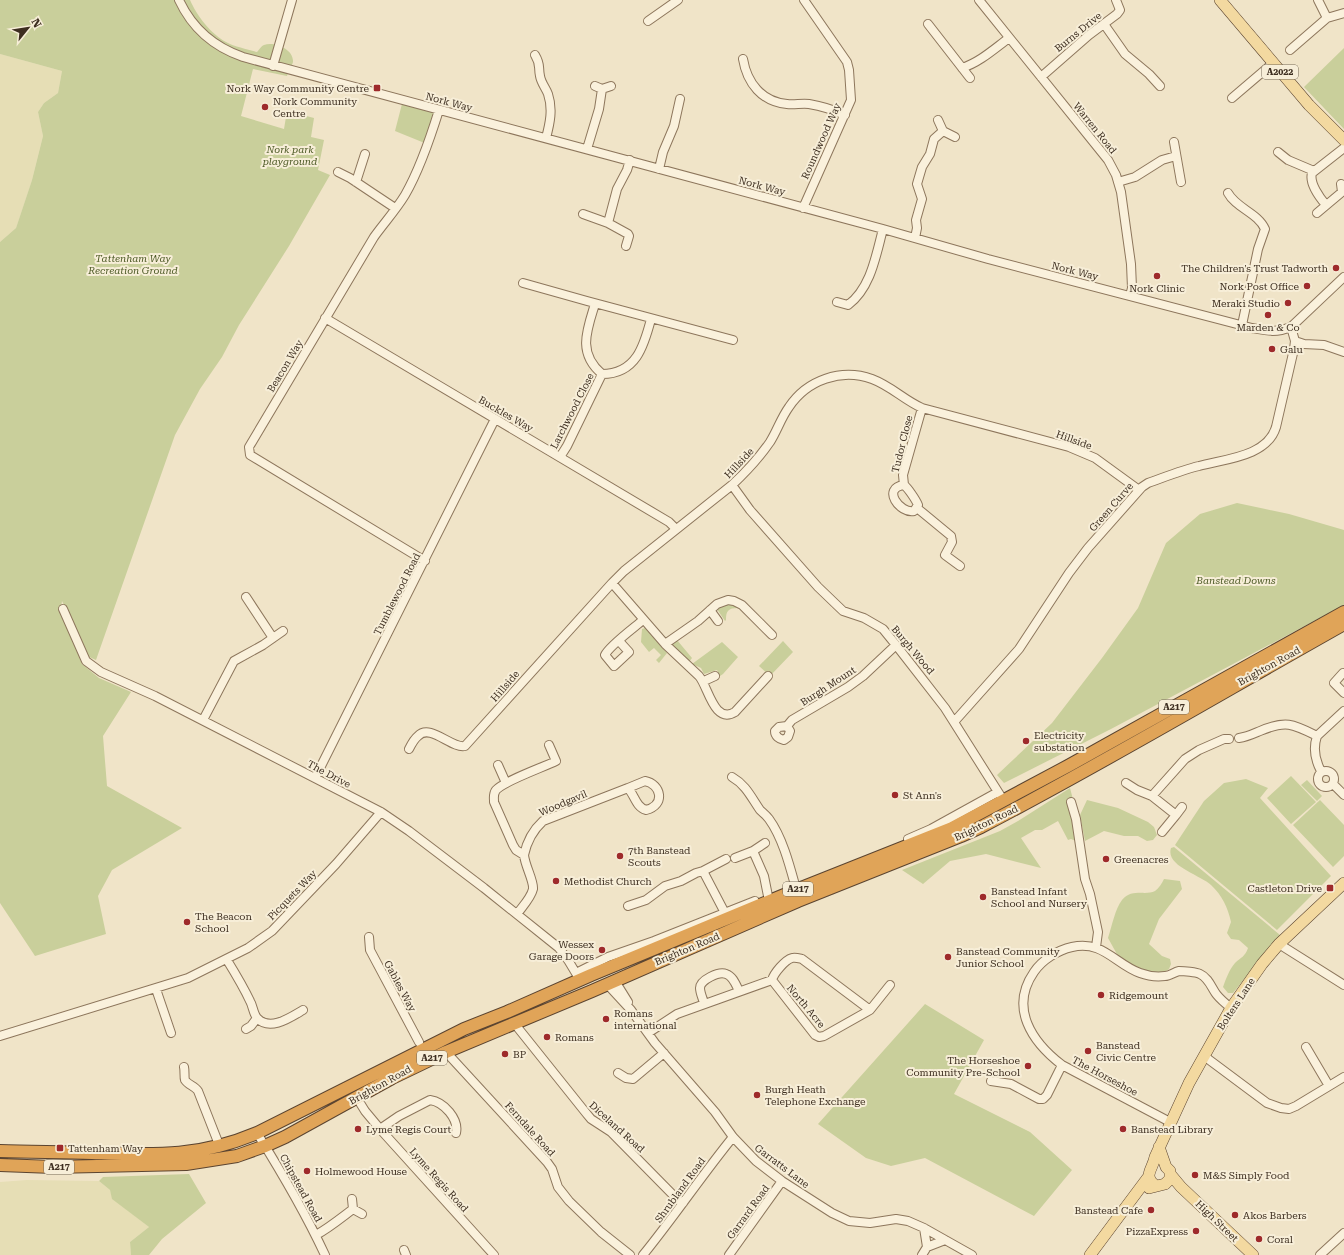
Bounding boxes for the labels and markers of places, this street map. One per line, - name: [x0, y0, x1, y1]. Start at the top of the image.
- place label: Nork Way Community Centre: [227, 83, 370, 94]
- marker: Nork Way Community Centre: [372, 83, 382, 93]
- place label: Nork Community Centre: [273, 96, 357, 119]
- marker: Nork Community Centre: [260, 102, 270, 112]
- place label: The Children's Trust Tadworth: [1181, 263, 1329, 274]
- marker: The Children's Trust Tadworth: [1331, 263, 1341, 273]
- marker: Nork Clinic: [1152, 271, 1162, 281]
- place label: Nork Post Office: [1220, 281, 1300, 292]
- marker: Nork Post Office: [1302, 281, 1312, 291]
- place label: Nork Clinic: [1129, 283, 1185, 294]
- place label: Meraki Studio: [1212, 298, 1280, 309]
- marker: Meraki Studio: [1283, 298, 1293, 308]
- marker: Marden & Co: [1263, 310, 1273, 320]
- place label: Marden & Co: [1236, 322, 1300, 333]
- marker: Galu: [1267, 344, 1277, 354]
- place label: Galu: [1280, 344, 1303, 355]
- place label: Electricity substation: [1034, 730, 1085, 753]
- marker: Electricity substation: [1021, 736, 1031, 746]
- marker: St Ann's: [890, 790, 900, 800]
- place label: St Ann's: [903, 790, 942, 801]
- place label: 7th Banstead Scouts: [628, 845, 691, 868]
- marker: 7th Banstead Scouts: [615, 851, 625, 861]
- marker: Greenacres: [1101, 854, 1111, 864]
- place label: Greenacres: [1114, 854, 1169, 865]
- marker: Methodist Church: [551, 876, 561, 886]
- place label: Methodist Church: [564, 876, 652, 887]
- place label: Castleton Drive: [1247, 883, 1323, 894]
- marker: Castleton Drive: [1325, 883, 1335, 893]
- place label: Banstead Infant School and Nursery: [991, 886, 1087, 909]
- marker: Banstead Infant School and Nursery: [978, 892, 988, 902]
- place label: The Beacon School: [195, 911, 252, 934]
- marker: The Beacon School: [182, 917, 192, 927]
- place label: Wessex Garage Doors: [529, 939, 594, 962]
- marker: Wessex Garage Doors: [597, 945, 607, 955]
- place label: Banstead Community Junior School: [956, 946, 1060, 969]
- marker: Banstead Community Junior School: [943, 952, 953, 962]
- marker: Ridgemount: [1096, 990, 1106, 1000]
- place label: Ridgemount: [1109, 990, 1168, 1001]
- place label: Romans international: [614, 1008, 677, 1031]
- marker: Romans international: [601, 1014, 611, 1024]
- marker: Romans: [542, 1032, 552, 1042]
- place label: Romans: [555, 1032, 594, 1043]
- place label: Banstead Civic Centre: [1096, 1040, 1156, 1063]
- marker: Banstead Civic Centre: [1083, 1046, 1093, 1056]
- marker: BP: [500, 1049, 510, 1059]
- place label: BP: [513, 1049, 527, 1060]
- place label: The Horseshoe Community Pre-School: [906, 1055, 1021, 1078]
- marker: The Horseshoe Community Pre-School: [1023, 1061, 1033, 1071]
- place label: Burgh Heath Telephone Exchange: [765, 1084, 866, 1107]
- marker: Burgh Heath Telephone Exchange: [752, 1090, 762, 1100]
- marker: Lyme Regis Court: [353, 1124, 363, 1134]
- place label: Lyme Regis Court: [366, 1124, 451, 1135]
- marker: Banstead Library: [1118, 1124, 1128, 1134]
- place label: Banstead Library: [1131, 1124, 1213, 1135]
- marker: Tattenham Way: [55, 1143, 65, 1153]
- place label: Tattenham Way: [68, 1143, 143, 1154]
- marker: Holmewood House: [302, 1166, 312, 1176]
- place label: Holmewood House: [315, 1166, 408, 1177]
- marker: M&S Simply Food: [1190, 1170, 1200, 1180]
- place label: M&S Simply Food: [1203, 1170, 1290, 1181]
- place label: Banstead Cafe: [1074, 1205, 1144, 1216]
- marker: Banstead Cafe: [1146, 1205, 1156, 1215]
- marker: Akos Barbers: [1230, 1210, 1240, 1220]
- place label: Akos Barbers: [1243, 1210, 1307, 1221]
- place label: PizzaExpress: [1126, 1226, 1188, 1237]
- marker: PizzaExpress: [1191, 1226, 1201, 1236]
- marker: Coral: [1254, 1234, 1264, 1244]
- place label: Coral: [1267, 1234, 1293, 1245]

